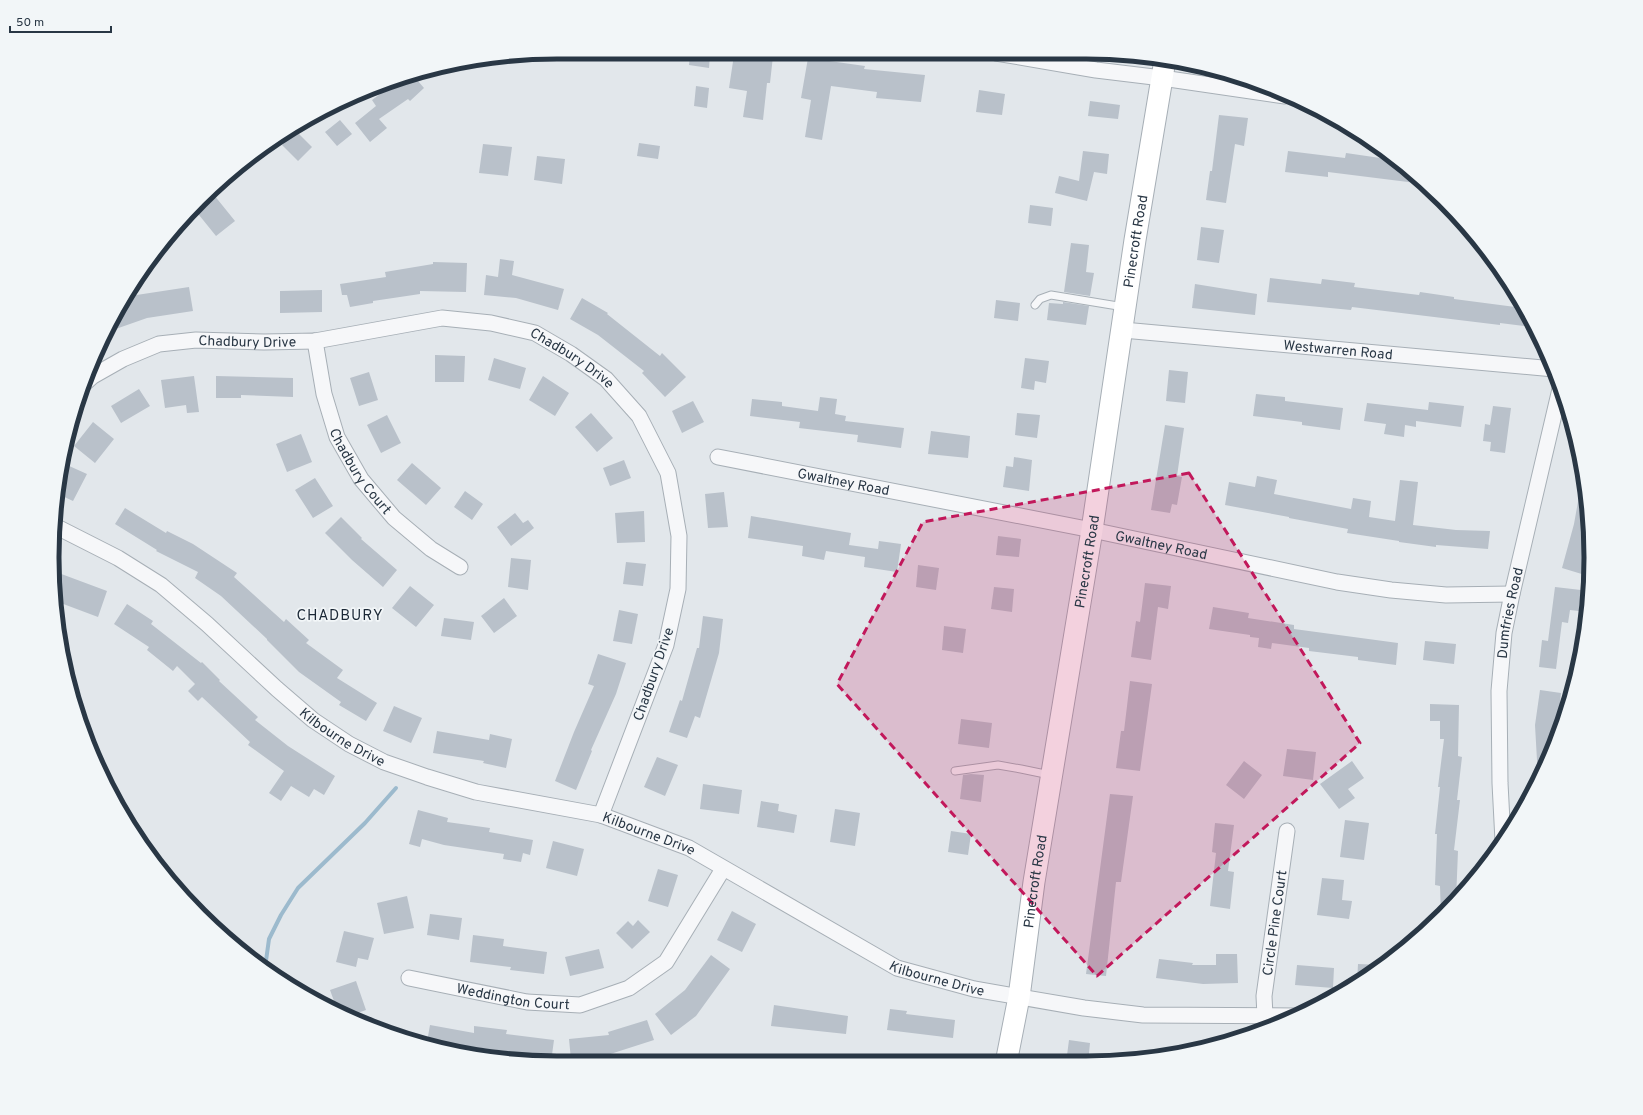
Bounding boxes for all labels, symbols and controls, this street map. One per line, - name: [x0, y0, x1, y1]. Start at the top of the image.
- scale bar: [10, 8, 111, 34]
- text: 50 m: [16, 15, 44, 31]
- street label: Pinecroft Road: [1121, 194, 1152, 289]
- street label: Chadbury Drive: [526, 325, 617, 392]
- street label: Chadbury Drive: [198, 333, 296, 352]
- street label: Westwarren Road: [1283, 338, 1393, 364]
- street label: Chadbury Court: [325, 426, 394, 518]
- street label: Gwaltney Road: [796, 466, 891, 500]
- street label: Pinecroft Road: [1072, 514, 1104, 610]
- street label: Gwaltney Road: [1114, 528, 1209, 564]
- street label: Dumfries Road: [1495, 566, 1528, 659]
- district label: CHADBURY: [296, 607, 384, 626]
- street label: Chadbury Drive: [630, 626, 678, 723]
- street label: Kilbourne Drive: [295, 705, 387, 771]
- street label: Kilbourne Drive: [600, 809, 698, 860]
- street label: Pinecroft Road: [1021, 834, 1052, 929]
- street label: Circle Pine Court: [1260, 869, 1291, 977]
- street label: Kilbourne Drive: [885, 958, 986, 1001]
- street label: Weddington Court: [455, 981, 570, 1014]

